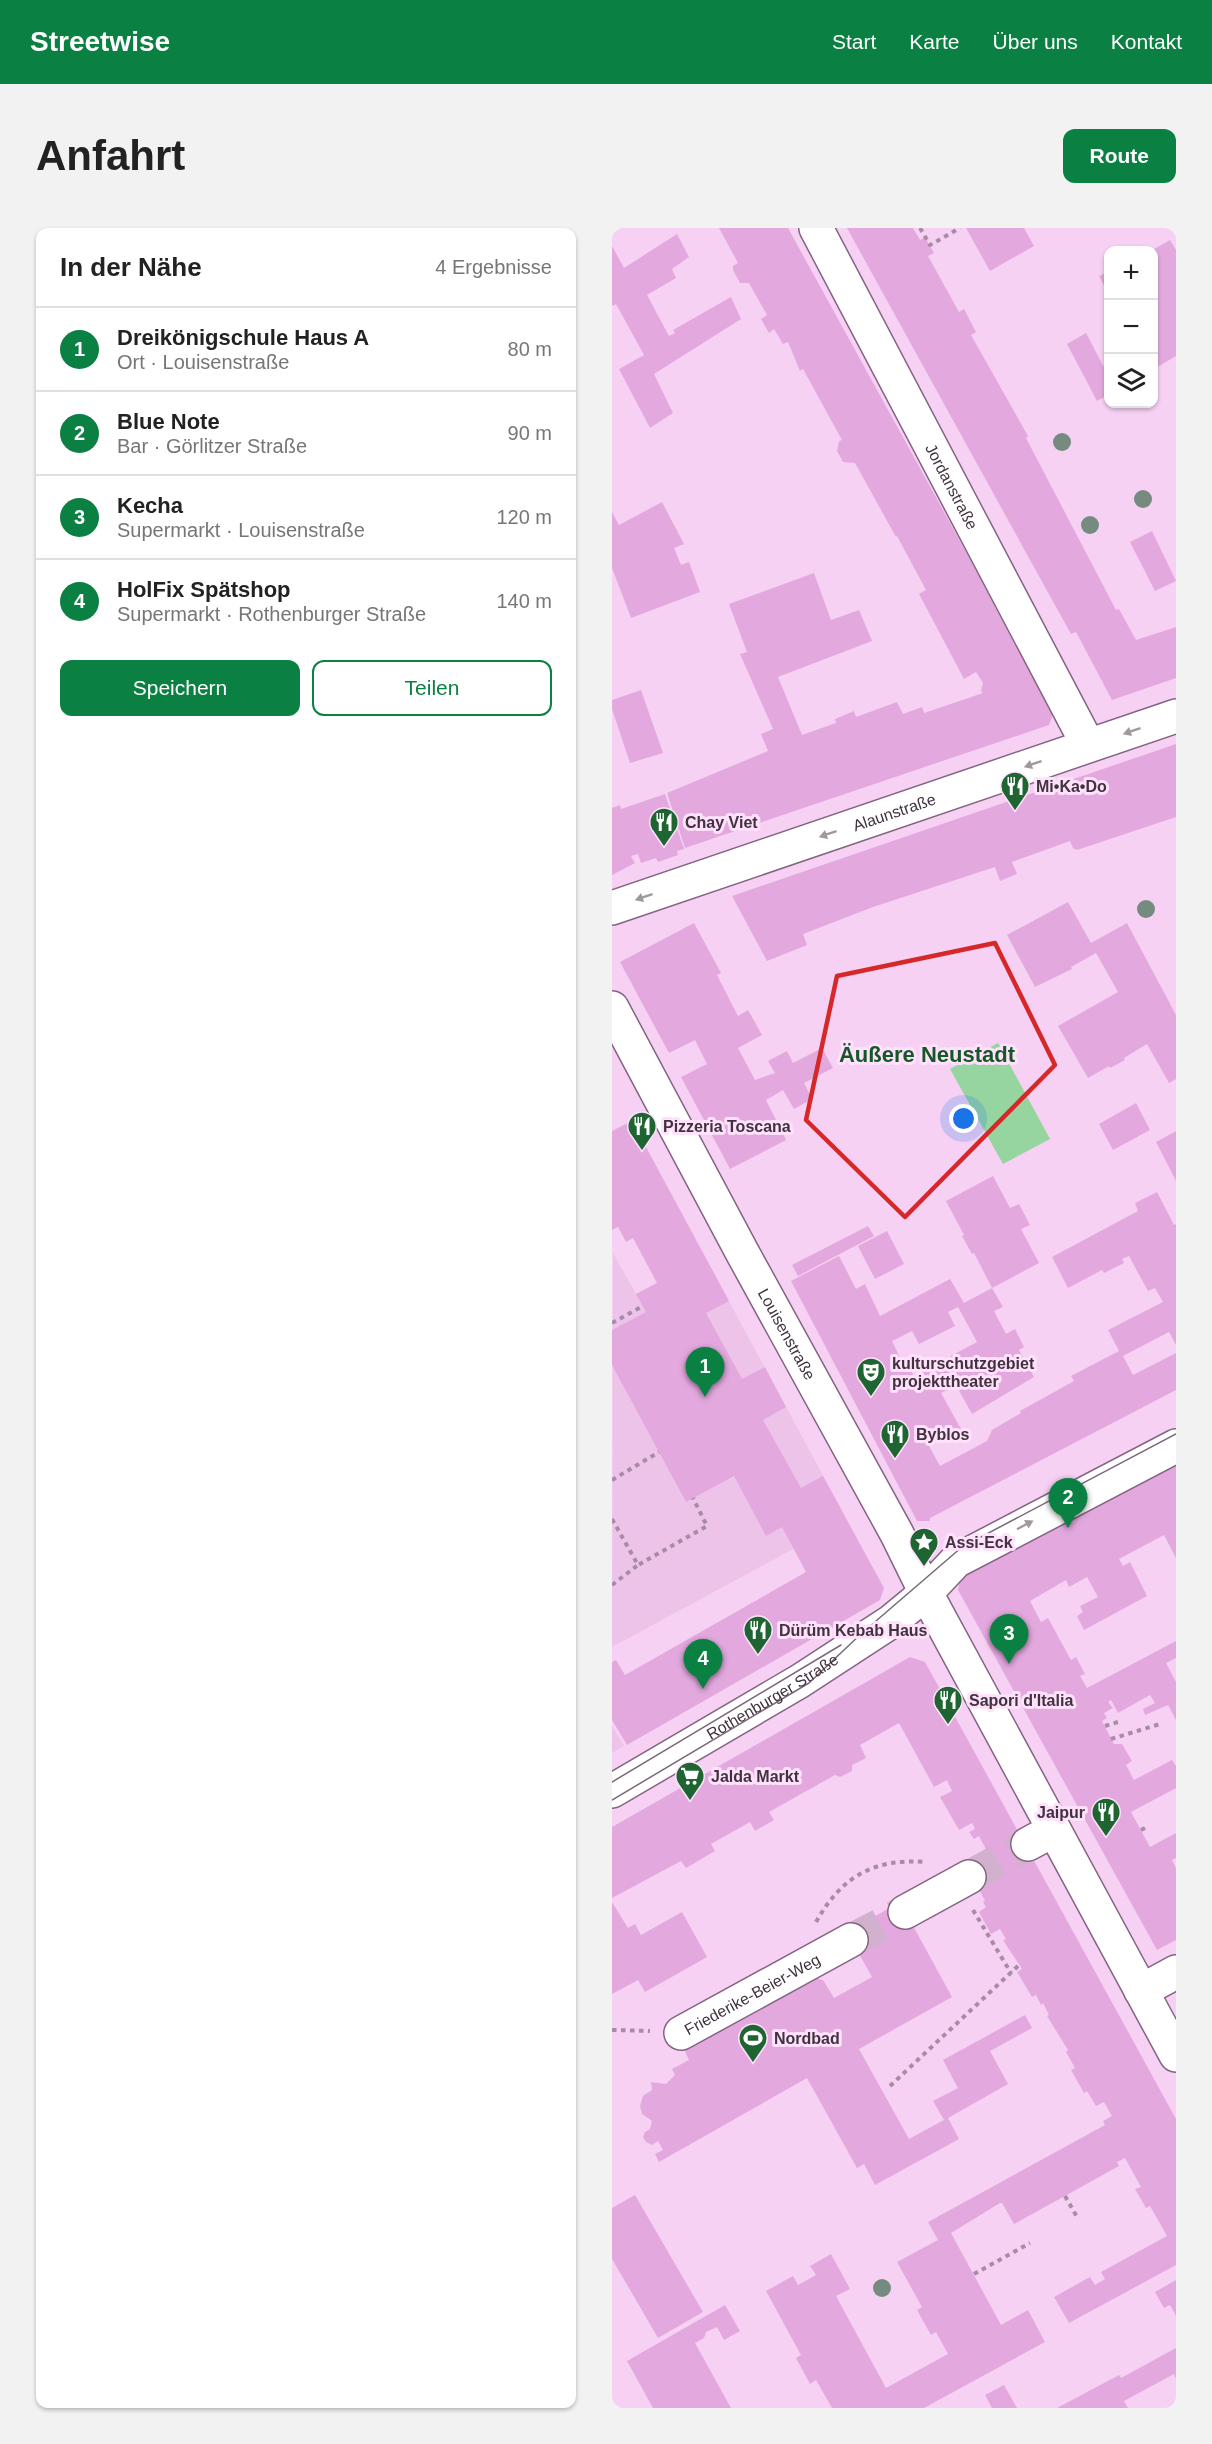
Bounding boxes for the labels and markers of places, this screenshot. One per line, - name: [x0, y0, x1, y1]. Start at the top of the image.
- restaurant icon: Mi•Ka•Do: [999, 770, 1031, 812]
- place label: Mi•Ka•Do: [1036, 778, 1107, 795]
- restaurant icon: Chay Viet: [648, 806, 680, 848]
- place label: Chay Viet: [685, 814, 758, 831]
- restaurant icon: Pizzeria Toscana: [626, 1110, 658, 1152]
- place label: Pizzeria Toscana: [663, 1118, 791, 1135]
- pin: 1: [686, 1348, 724, 1397]
- place label: kulturschutzgebiet projekttheater: [892, 1355, 1035, 1390]
- theatre icon: kulturschutzgebiet projekttheater: [855, 1356, 887, 1398]
- restaurant icon: Byblos: [879, 1418, 911, 1460]
- place label: Byblos: [916, 1426, 969, 1443]
- pin: 2: [1048, 1478, 1088, 1528]
- place icon: Assi-Eck: [908, 1526, 940, 1568]
- place label: Assi-Eck: [945, 1534, 1013, 1551]
- restaurant icon: Dürüm Kebab Haus: [742, 1614, 774, 1656]
- pin: 3: [990, 1614, 1028, 1664]
- place label: Dürüm Kebab Haus: [779, 1622, 928, 1639]
- pin: 4: [684, 1640, 722, 1689]
- restaurant icon: Sapori d'Italia: [932, 1684, 964, 1726]
- place label: Sapori d'Italia: [969, 1692, 1073, 1709]
- supermarket icon: Jalda Markt: [674, 1760, 706, 1802]
- place label: Jalda Markt: [711, 1768, 800, 1785]
- restaurant icon: Jaipur: [1090, 1796, 1122, 1838]
- place label: Jaipur: [1037, 1804, 1085, 1821]
- sports icon: Nordbad: [737, 2022, 769, 2064]
- place label: Nordbad: [774, 2030, 840, 2047]

